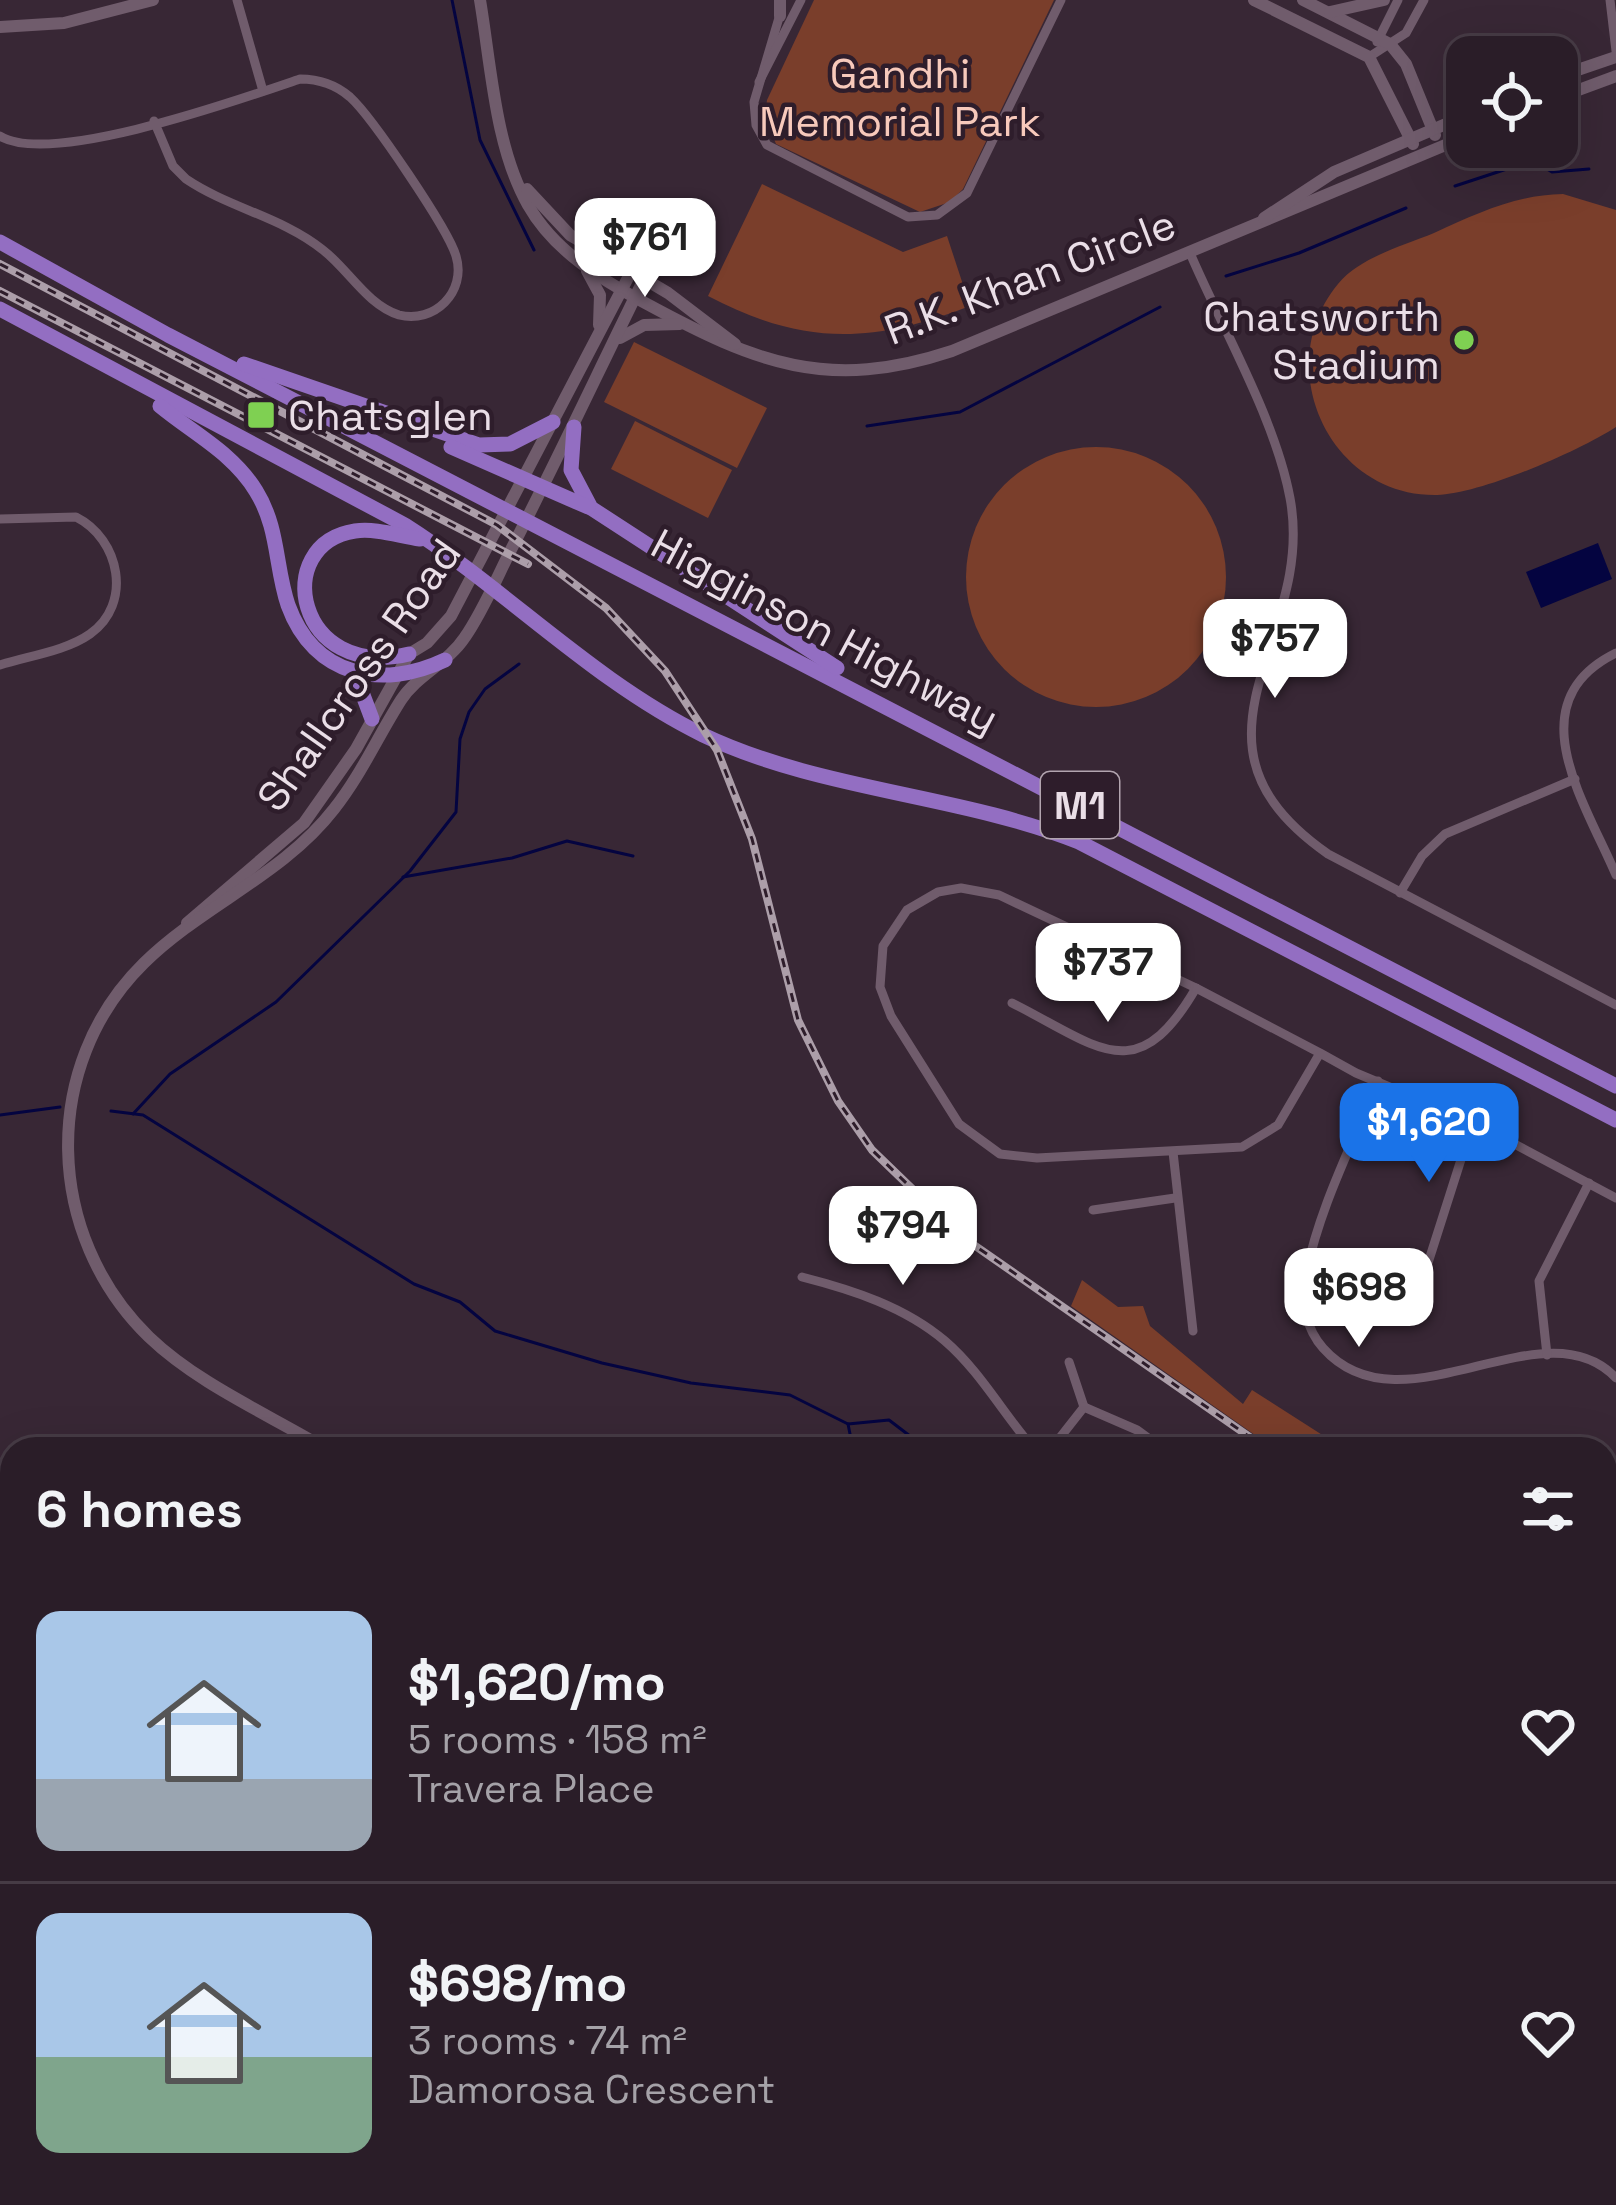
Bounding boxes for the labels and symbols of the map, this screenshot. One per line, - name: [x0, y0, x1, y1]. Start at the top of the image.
- park label: Gandhi Memorial Park: [759, 47, 1041, 148]
- street label: R.K. Khan Circle: [877, 197, 1183, 357]
- pin: $761: [574, 198, 716, 300]
- place label: Chatsworth Stadium: [1203, 290, 1440, 391]
- marker: Chatsworth Stadium: [1451, 327, 1477, 353]
- place label: Chatsglen: [288, 389, 493, 442]
- marker: Chatsglen: [245, 399, 277, 431]
- street label: Higginson Highway: [642, 517, 1008, 745]
- street label: Shallcross Road: [245, 529, 473, 821]
- pin: $757: [1204, 599, 1346, 701]
- road number: M1: [1041, 772, 1119, 838]
- pin: $737: [1037, 923, 1179, 1025]
- pin: $1,620: [1331, 1083, 1527, 1185]
- pin: $794: [832, 1186, 974, 1288]
- pin: $698: [1288, 1248, 1430, 1350]

